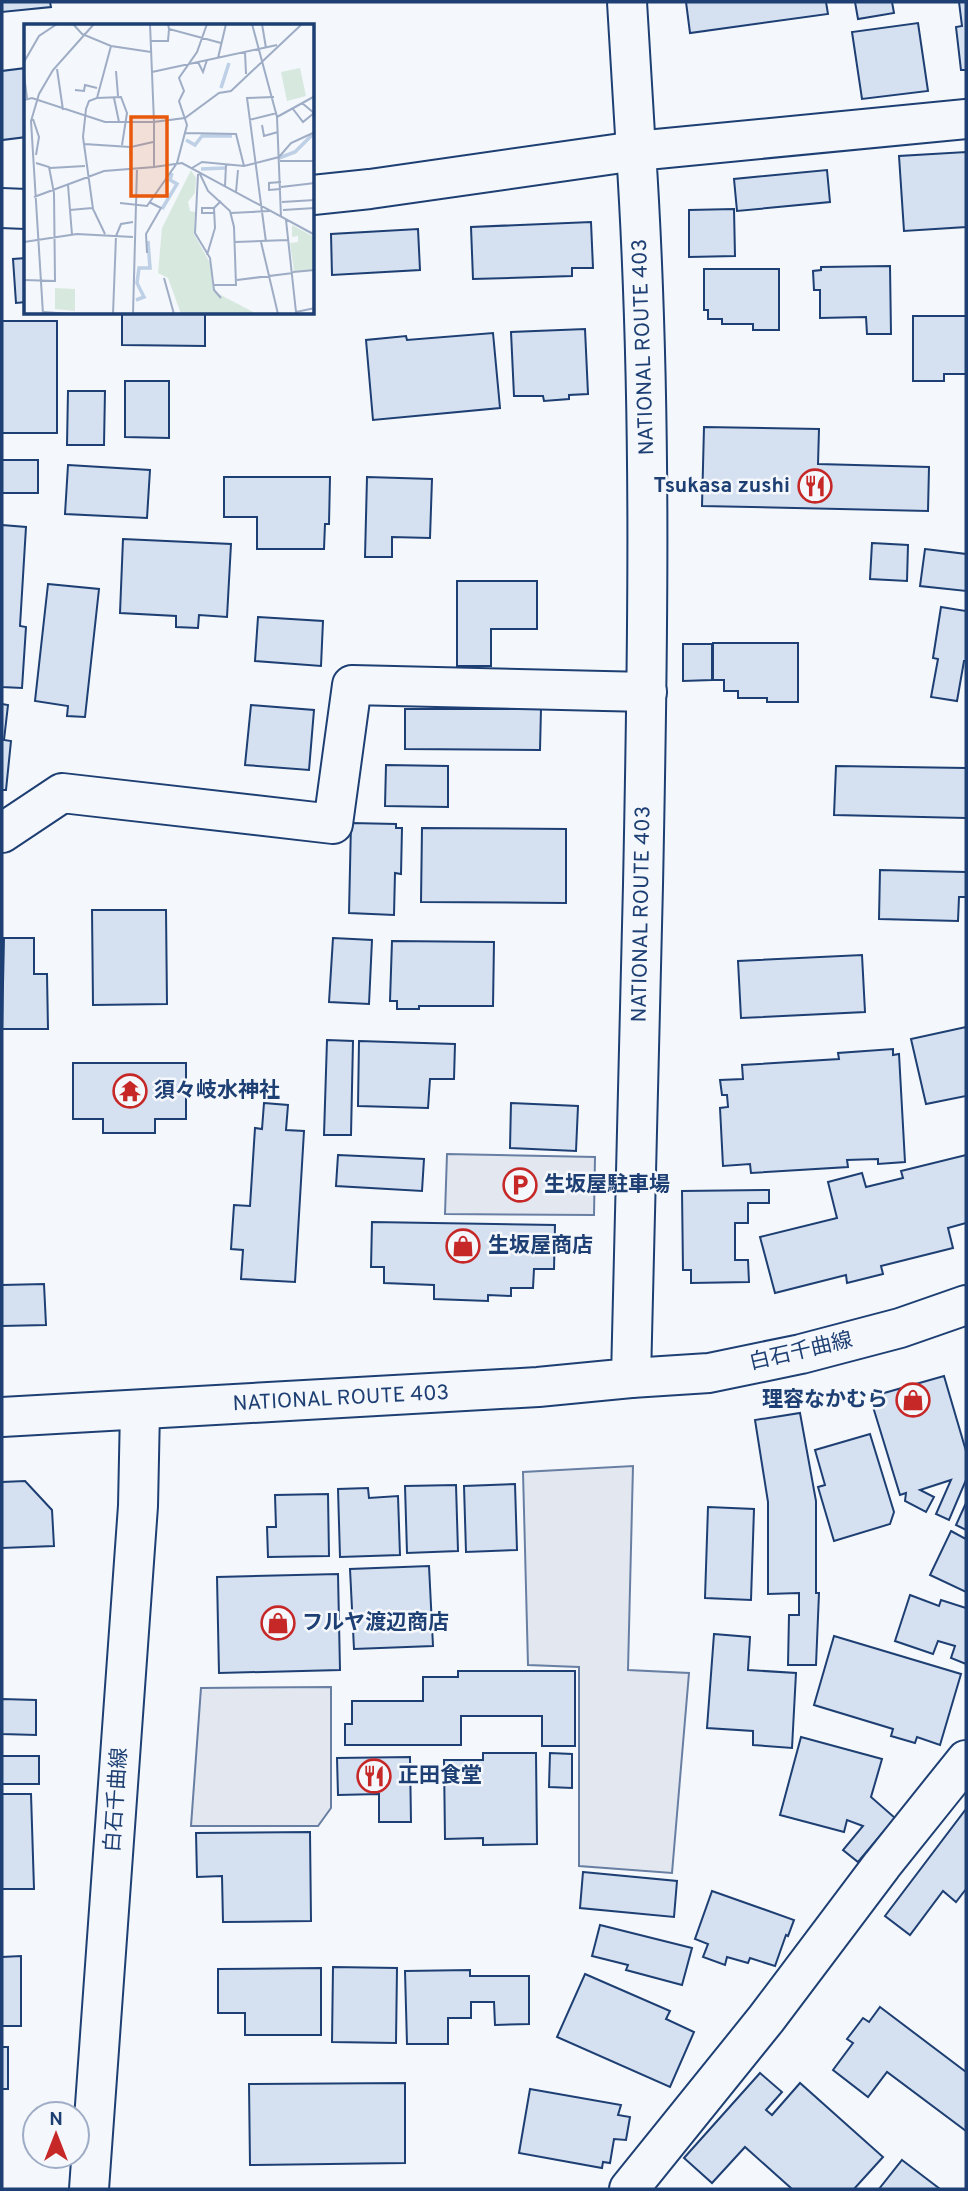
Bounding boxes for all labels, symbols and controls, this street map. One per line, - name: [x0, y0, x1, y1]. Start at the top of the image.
- inset map: [24, 24, 315, 315]
- street label: NATIONAL ROUTE 403: [627, 238, 661, 456]
- restaurant icon: Tsukasa zushi: [796, 467, 834, 505]
- place label: Tsukasa zushi: [653, 473, 790, 500]
- street label: NATIONAL ROUTE 403: [627, 805, 657, 1023]
- temple icon: 須々岐水神社: [111, 1072, 149, 1110]
- place label: 須々岐水神社: [154, 1078, 280, 1105]
- parking icon: 生坂屋駐車場: [501, 1166, 539, 1204]
- place label: 生坂屋駐車場: [544, 1172, 670, 1199]
- shop icon: 生坂屋商店: [444, 1227, 482, 1265]
- place label: 生坂屋商店: [488, 1233, 593, 1260]
- street label: 白石千曲線: [747, 1327, 855, 1377]
- street label: NATIONAL ROUTE 403: [232, 1380, 450, 1418]
- shop icon: 理容なかむら: [894, 1381, 932, 1419]
- place label: 理容なかむら: [762, 1387, 888, 1414]
- shop icon: フルヤ渡辺商店: [259, 1604, 297, 1642]
- place label: フルヤ渡辺商店: [302, 1610, 449, 1637]
- street label: 白石千曲線: [100, 1747, 134, 1853]
- restaurant icon: 正田食堂: [355, 1757, 393, 1795]
- place label: 正田食堂: [398, 1763, 482, 1790]
- north arrow: [21, 2100, 91, 2170]
- text: N: [49, 2108, 63, 2132]

